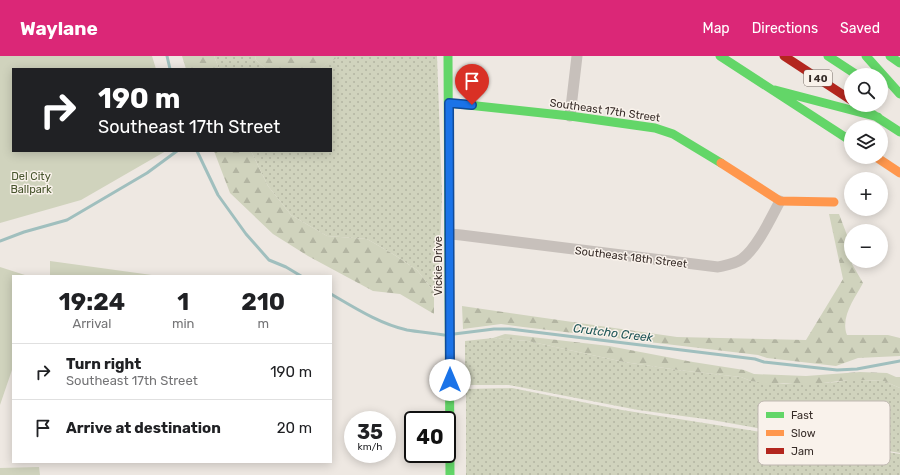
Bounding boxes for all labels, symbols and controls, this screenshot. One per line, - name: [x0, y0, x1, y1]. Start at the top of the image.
- text: Waylane: [20, 17, 98, 40]
- text: Map: [703, 20, 730, 37]
- text: Directions: [752, 20, 818, 37]
- text: Saved: [840, 20, 880, 37]
- pin: [455, 64, 489, 105]
- map controls: [844, 68, 888, 268]
- button: search: [844, 68, 888, 112]
- icon: arrive: [461, 70, 483, 92]
- road number: I 40: [804, 70, 832, 86]
- text: 190 m: [98, 82, 181, 115]
- icon: right: [32, 84, 84, 136]
- street label: Southeast 17th Street: [549, 96, 662, 125]
- text: Southeast 17th Street: [98, 116, 280, 138]
- button: layers: [844, 120, 888, 164]
- park label: Del City Ballpark: [10, 170, 52, 196]
- button: +: [844, 172, 888, 216]
- button: −: [844, 224, 888, 268]
- street label: Vickie Drive: [432, 236, 445, 296]
- street label: Southeast 18th Street: [574, 244, 688, 271]
- text: 19:24: [59, 288, 125, 316]
- text: 1: [177, 288, 189, 316]
- text: 210: [241, 288, 285, 316]
- text: Arrival: [72, 316, 111, 331]
- text: min: [172, 316, 194, 331]
- text: m: [257, 316, 269, 331]
- water label: Crutcho Creek: [572, 321, 654, 345]
- text: Turn right: [66, 355, 141, 373]
- position arrow: [429, 359, 471, 401]
- icon: right: [32, 361, 54, 383]
- text: 190 m: [270, 363, 312, 381]
- text: Southeast 17th Street: [66, 373, 198, 388]
- legend: [758, 401, 890, 465]
- text: Fast: [791, 409, 814, 422]
- speed limit sign: 40: [404, 411, 456, 463]
- icon: arrive: [32, 417, 54, 439]
- text: Arrive at destination: [66, 419, 221, 437]
- text: 20 m: [277, 419, 312, 437]
- text: 35: [357, 420, 383, 444]
- text: Slow: [791, 427, 816, 440]
- text: km/h: [358, 441, 382, 453]
- text: Jam: [791, 445, 814, 458]

